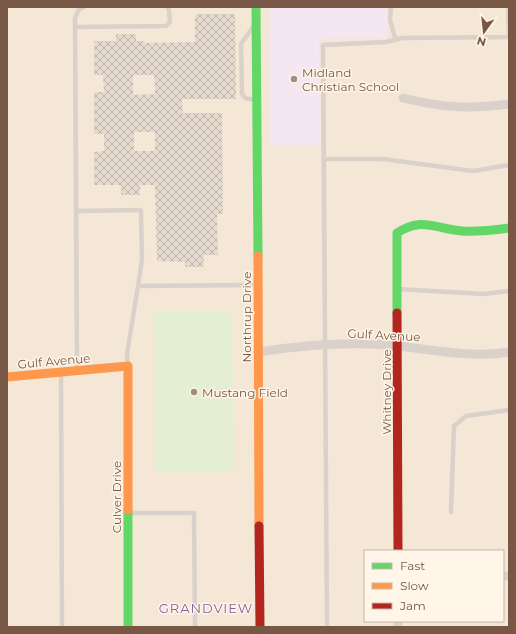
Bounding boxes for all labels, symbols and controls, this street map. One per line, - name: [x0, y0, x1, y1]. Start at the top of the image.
- north arrow: [464, 12, 504, 52]
- text: N: [475, 34, 488, 50]
- place label: Midland Christian School: [302, 65, 399, 94]
- marker: Midland Christian School: [289, 74, 299, 84]
- street label: Northrup Drive: [239, 272, 254, 362]
- street label: Gulf Avenue: [347, 326, 421, 344]
- street label: Whitney Drive: [379, 349, 394, 435]
- street label: Gulf Avenue: [17, 350, 91, 372]
- place label: Mustang Field: [202, 385, 288, 400]
- marker: Mustang Field: [189, 387, 199, 397]
- street label: Culver Drive: [109, 461, 124, 533]
- legend: [364, 550, 504, 622]
- text: Fast: [400, 558, 425, 573]
- text: Slow: [400, 578, 429, 593]
- text: Jam: [399, 598, 426, 613]
- district label: GRANDVIEW: [159, 600, 253, 616]

